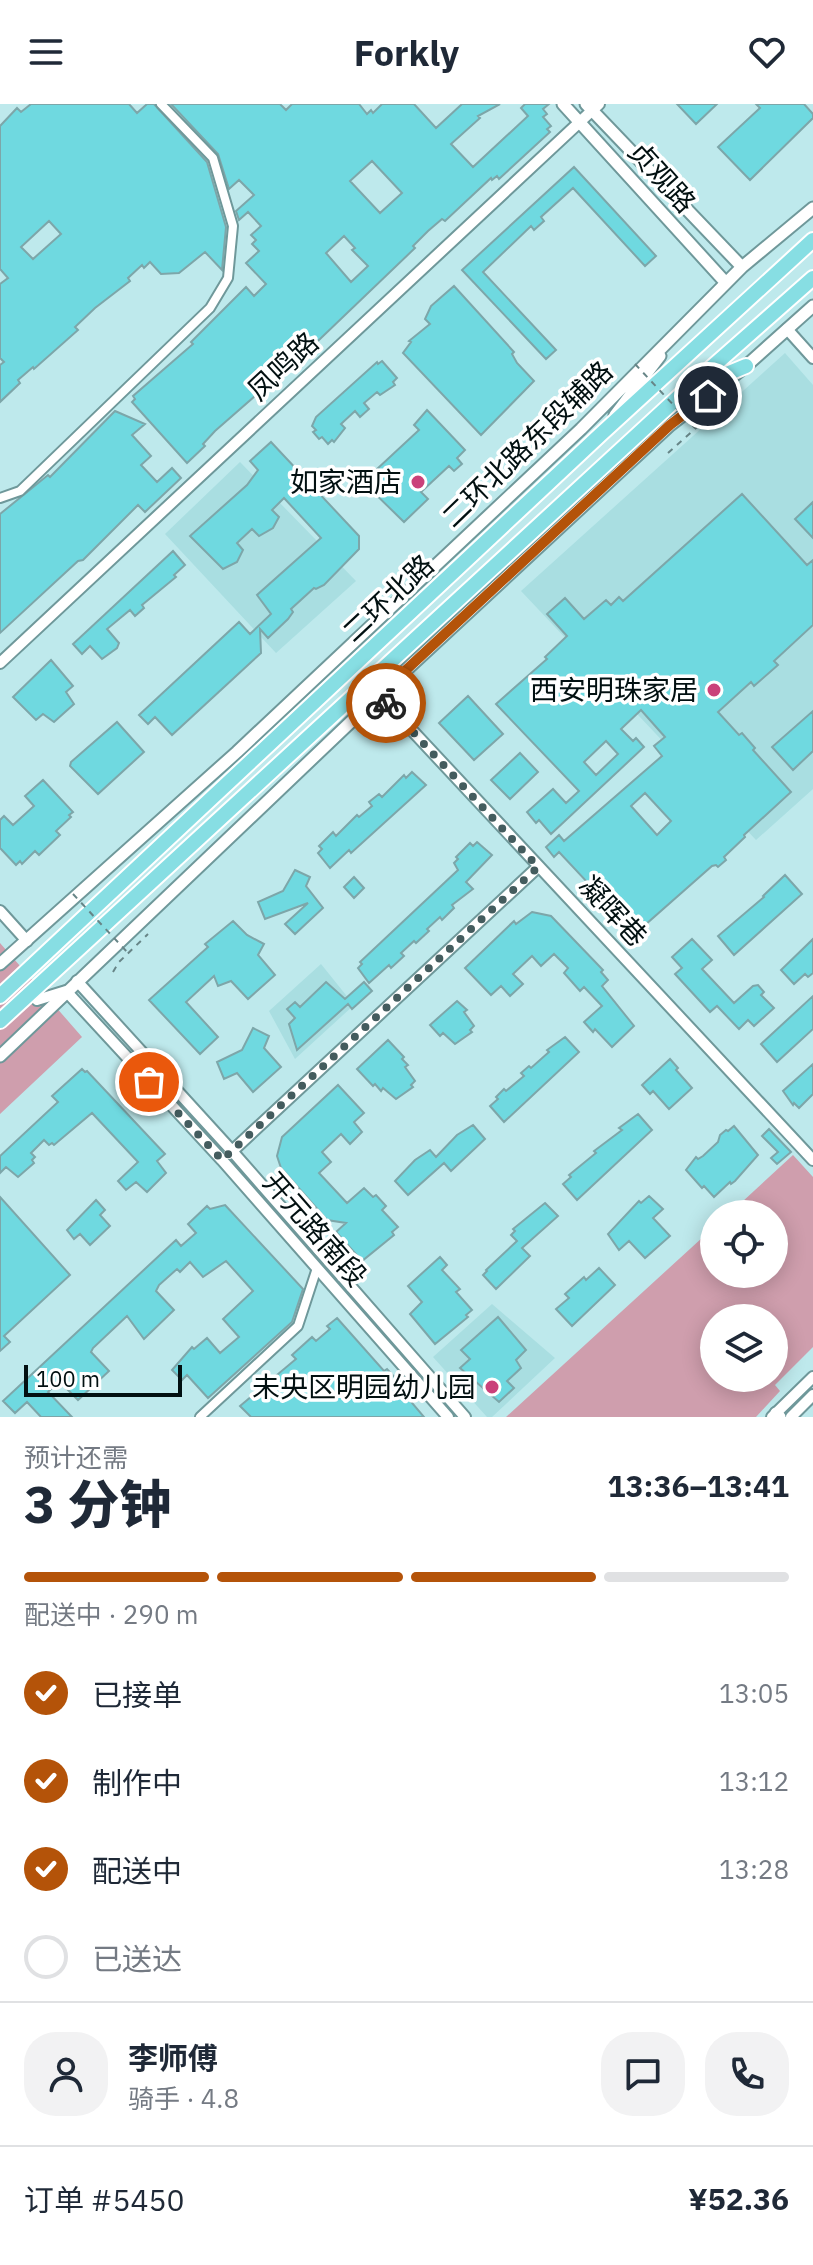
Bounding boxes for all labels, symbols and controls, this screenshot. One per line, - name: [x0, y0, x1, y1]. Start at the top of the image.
- text: Forkly: [354, 29, 459, 76]
- icon: menu: [24, 30, 68, 74]
- icon: heart: [745, 30, 789, 74]
- street label: 贞观路: [621, 133, 704, 220]
- street label: 凤鸣路: [239, 323, 326, 408]
- street label: 二环北路东段辅路: [433, 353, 620, 535]
- pin: [674, 362, 742, 430]
- icon: home: [686, 374, 730, 418]
- place label: 如家酒店: [290, 463, 402, 500]
- marker: 如家酒店: [409, 473, 427, 491]
- street label: 二环北路: [334, 546, 441, 649]
- courier: [346, 663, 426, 743]
- place label: 西安明珠家居: [530, 671, 698, 708]
- icon: bike: [364, 681, 408, 725]
- marker: 西安明珠家居: [705, 681, 723, 699]
- street label: 凝晖巷: [571, 867, 656, 954]
- pin: [115, 1048, 183, 1116]
- icon: bag: [127, 1060, 171, 1104]
- street label: 开元路南段: [255, 1164, 375, 1294]
- map controls: [700, 1200, 788, 1392]
- button: locate: [700, 1200, 788, 1288]
- button: layers: [700, 1304, 788, 1392]
- scale bar: [24, 1361, 182, 1397]
- text: 100 m: [36, 1364, 100, 1393]
- place label: 未央区明园幼儿园: [252, 1368, 476, 1405]
- marker: 未央区明园幼儿园: [483, 1378, 501, 1396]
- text: 预计还需: [24, 1440, 128, 1474]
- text: 13:36–13:41: [608, 1466, 789, 1505]
- text: 3 分钟: [24, 1470, 171, 1537]
- text: 配送中 · 290 m: [24, 1597, 198, 1631]
- icon: check: [24, 1671, 68, 1715]
- text: 已接单: [92, 1675, 182, 1714]
- text: 13:05: [719, 1676, 789, 1710]
- icon: check: [24, 1759, 68, 1803]
- text: 制作中: [92, 1763, 182, 1802]
- text: 13:12: [719, 1764, 789, 1798]
- icon: check: [24, 1847, 68, 1891]
- text: 配送中: [92, 1851, 182, 1890]
- text: 13:28: [719, 1852, 789, 1886]
- text: 已送达: [92, 1939, 182, 1978]
- button: person: [24, 2032, 108, 2116]
- button: chat: [601, 2032, 685, 2116]
- button: phone: [705, 2032, 789, 2116]
- text: 李师傅: [128, 2038, 218, 2077]
- text: 骑手 · 4.8: [128, 2081, 239, 2115]
- text: ¥52.36: [688, 2179, 789, 2218]
- text: 订单 #5450: [24, 2180, 184, 2219]

